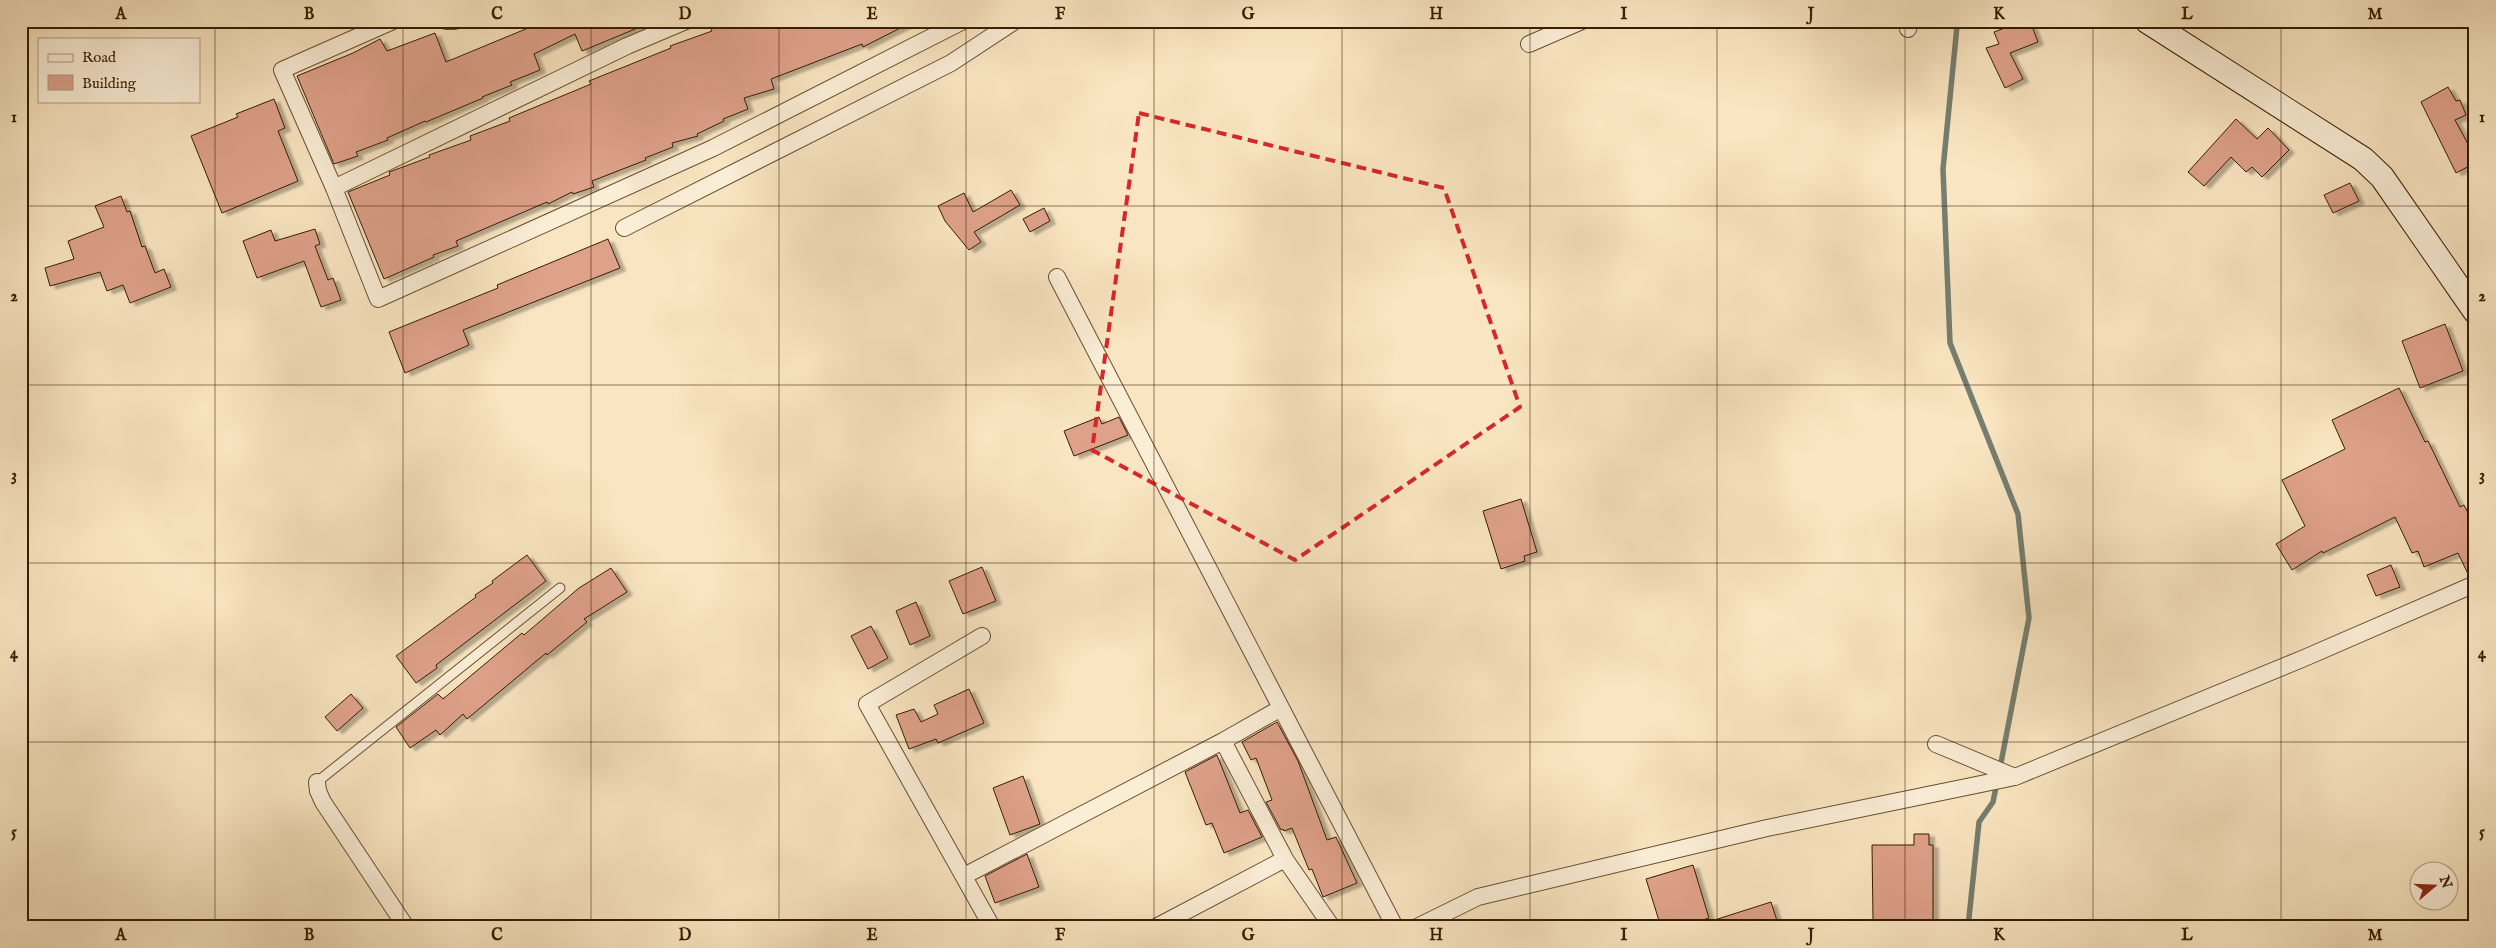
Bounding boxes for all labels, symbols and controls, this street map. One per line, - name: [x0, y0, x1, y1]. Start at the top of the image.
- text: A: [115, 5, 128, 25]
- text: B: [304, 5, 315, 25]
- text: C: [491, 5, 503, 25]
- text: D: [679, 5, 692, 25]
- text: E: [866, 5, 878, 25]
- text: F: [1055, 5, 1066, 25]
- text: G: [1242, 5, 1255, 25]
- text: H: [1429, 5, 1443, 25]
- text: I: [1621, 5, 1628, 25]
- text: J: [1806, 5, 1815, 25]
- text: K: [1993, 5, 2006, 25]
- text: L: [2181, 5, 2193, 25]
- text: M: [2367, 5, 2383, 25]
- legend: [38, 38, 200, 102]
- text: Road: [82, 48, 117, 67]
- text: Building: [82, 74, 137, 93]
- text: 1: [11, 108, 17, 128]
- text: 1: [2479, 108, 2485, 128]
- text: 2: [10, 287, 18, 307]
- text: 2: [2478, 287, 2486, 307]
- text: 3: [11, 466, 17, 486]
- text: 3: [2479, 466, 2485, 486]
- text: 4: [10, 644, 19, 664]
- text: 4: [2478, 644, 2487, 664]
- text: 5: [11, 823, 17, 843]
- text: 5: [2479, 823, 2485, 843]
- north arrow: [2408, 860, 2458, 910]
- text: N: [2435, 872, 2456, 891]
- text: A: [115, 926, 128, 946]
- text: B: [304, 926, 315, 946]
- text: C: [491, 926, 503, 946]
- text: D: [679, 926, 692, 946]
- text: E: [866, 926, 878, 946]
- text: F: [1055, 926, 1066, 946]
- text: G: [1242, 926, 1255, 946]
- text: H: [1429, 926, 1443, 946]
- text: I: [1621, 926, 1628, 946]
- text: J: [1806, 926, 1815, 946]
- text: K: [1993, 926, 2006, 946]
- text: L: [2181, 926, 2193, 946]
- text: M: [2367, 926, 2383, 946]

